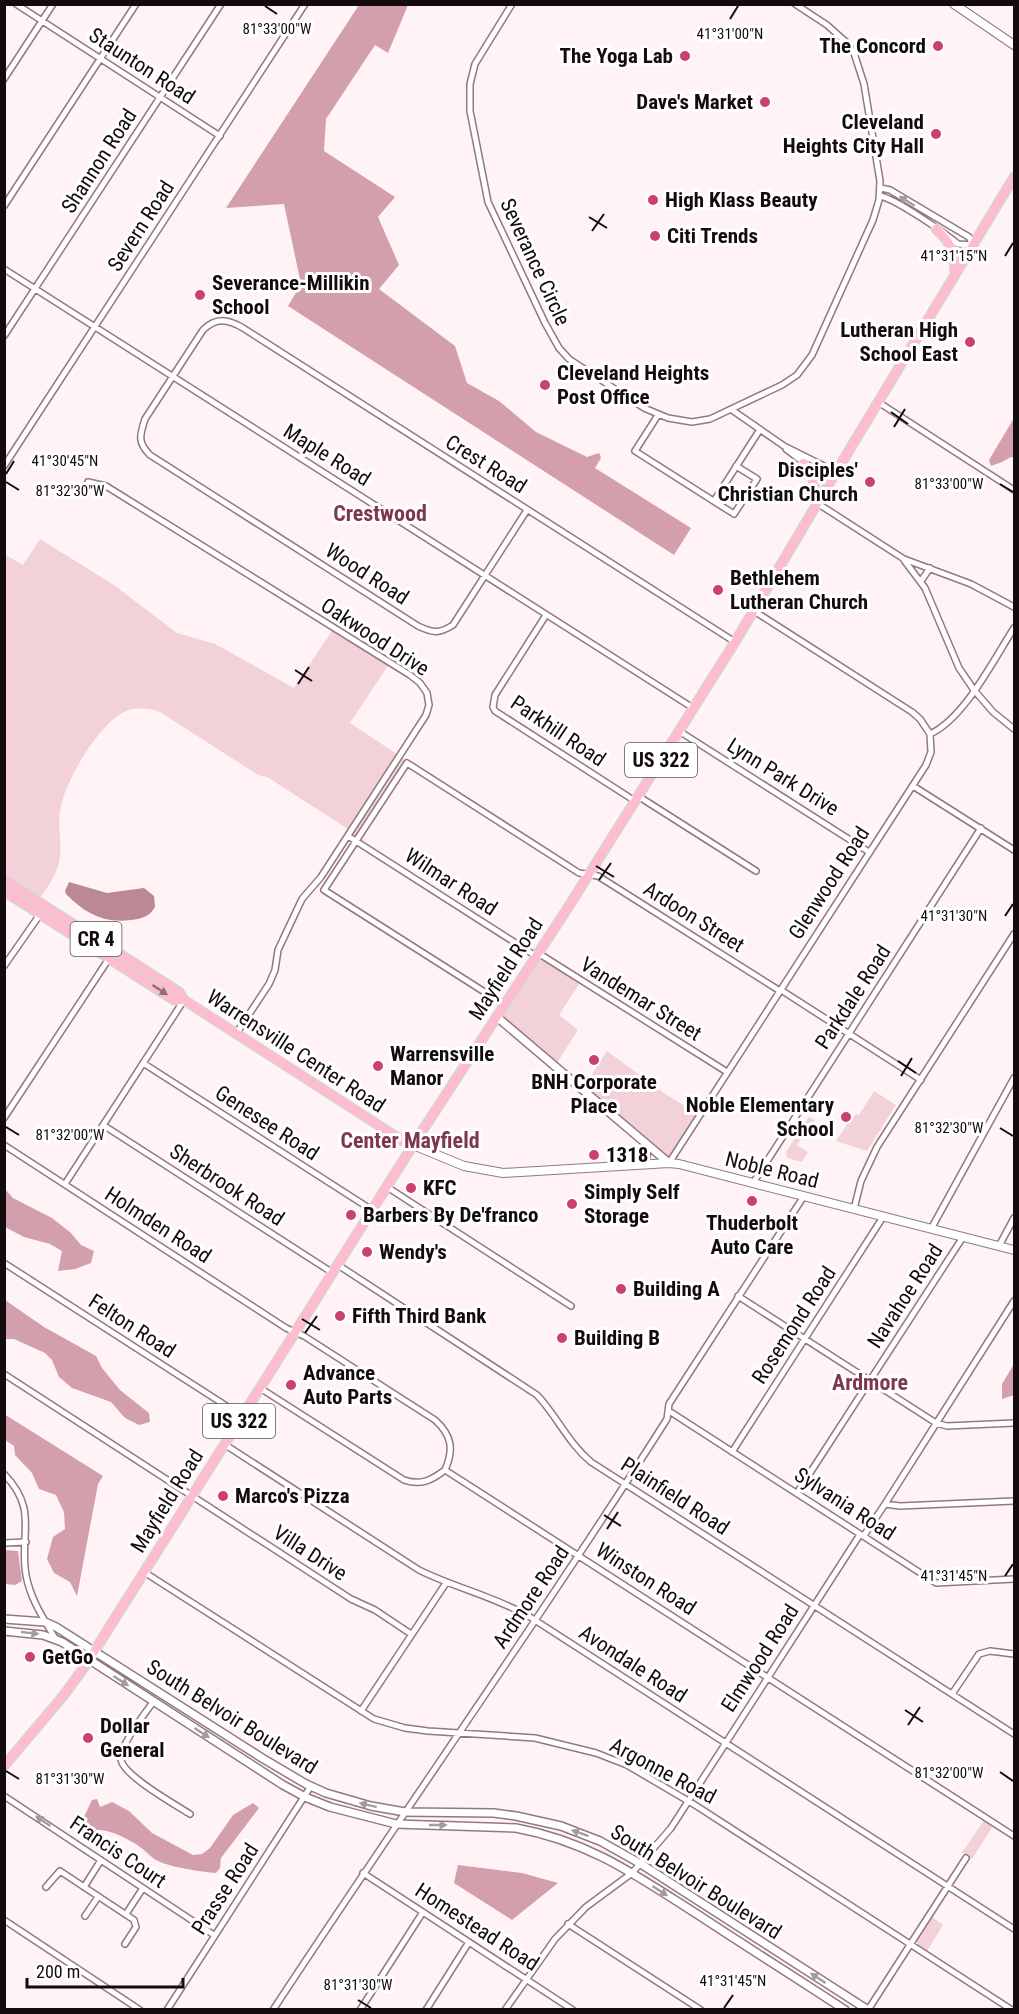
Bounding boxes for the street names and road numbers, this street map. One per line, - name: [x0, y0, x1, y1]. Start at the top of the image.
- street label: Staunton Road: [85, 23, 199, 109]
- street label: Shannon Road: [56, 105, 142, 217]
- street label: Severn Road: [103, 176, 179, 276]
- street label: Severance Circle: [495, 195, 575, 329]
- street label: Maple Road: [279, 419, 375, 491]
- street label: Crest Road: [441, 430, 531, 498]
- street label: Wood Road: [321, 538, 413, 610]
- street label: Oakwood Drive: [316, 593, 434, 681]
- street label: Parkhill Road: [506, 691, 610, 771]
- street label: Lynn Park Drive: [723, 733, 843, 821]
- road number: US 322: [625, 743, 697, 777]
- street label: Glenwood Road: [784, 822, 874, 944]
- street label: Wilmar Road: [400, 843, 502, 921]
- street label: Ardoon Street: [639, 877, 749, 957]
- street label: Mayfield Road: [464, 913, 548, 1025]
- road number: CR 4: [70, 922, 122, 956]
- street label: Parkdale Road: [810, 940, 896, 1054]
- street label: Vandemar Street: [576, 952, 706, 1046]
- street label: Warrensville Center Road: [203, 984, 389, 1118]
- street label: Genesee Road: [211, 1081, 323, 1165]
- street label: Sherbrook Road: [165, 1139, 289, 1231]
- street label: Noble Road: [723, 1147, 821, 1193]
- street label: Holmden Road: [100, 1182, 216, 1268]
- street label: Navahoe Road: [862, 1239, 948, 1353]
- street label: Rosemond Road: [747, 1262, 841, 1388]
- street label: Felton Road: [84, 1289, 180, 1363]
- road number: US 322: [203, 1404, 275, 1438]
- street label: Mayfield Road: [126, 1445, 208, 1557]
- street label: Plainfield Road: [617, 1452, 733, 1540]
- street label: Sylvania Road: [790, 1463, 900, 1545]
- street label: Villa Drive: [269, 1520, 351, 1586]
- street label: Winston Road: [592, 1538, 700, 1620]
- street label: Ardmore Road: [488, 1541, 574, 1653]
- street label: Elmwood Road: [716, 1600, 804, 1716]
- street label: Avondale Road: [575, 1620, 691, 1708]
- street label: South Belvoir Boulevard: [142, 1655, 322, 1779]
- street label: Argonne Road: [606, 1733, 720, 1809]
- street label: Francis Court: [65, 1811, 171, 1893]
- street label: South Belvoir Boulevard: [606, 1820, 786, 1944]
- street label: Prasse Road: [187, 1839, 263, 1939]
- street label: Homestead Road: [411, 1878, 543, 1976]

